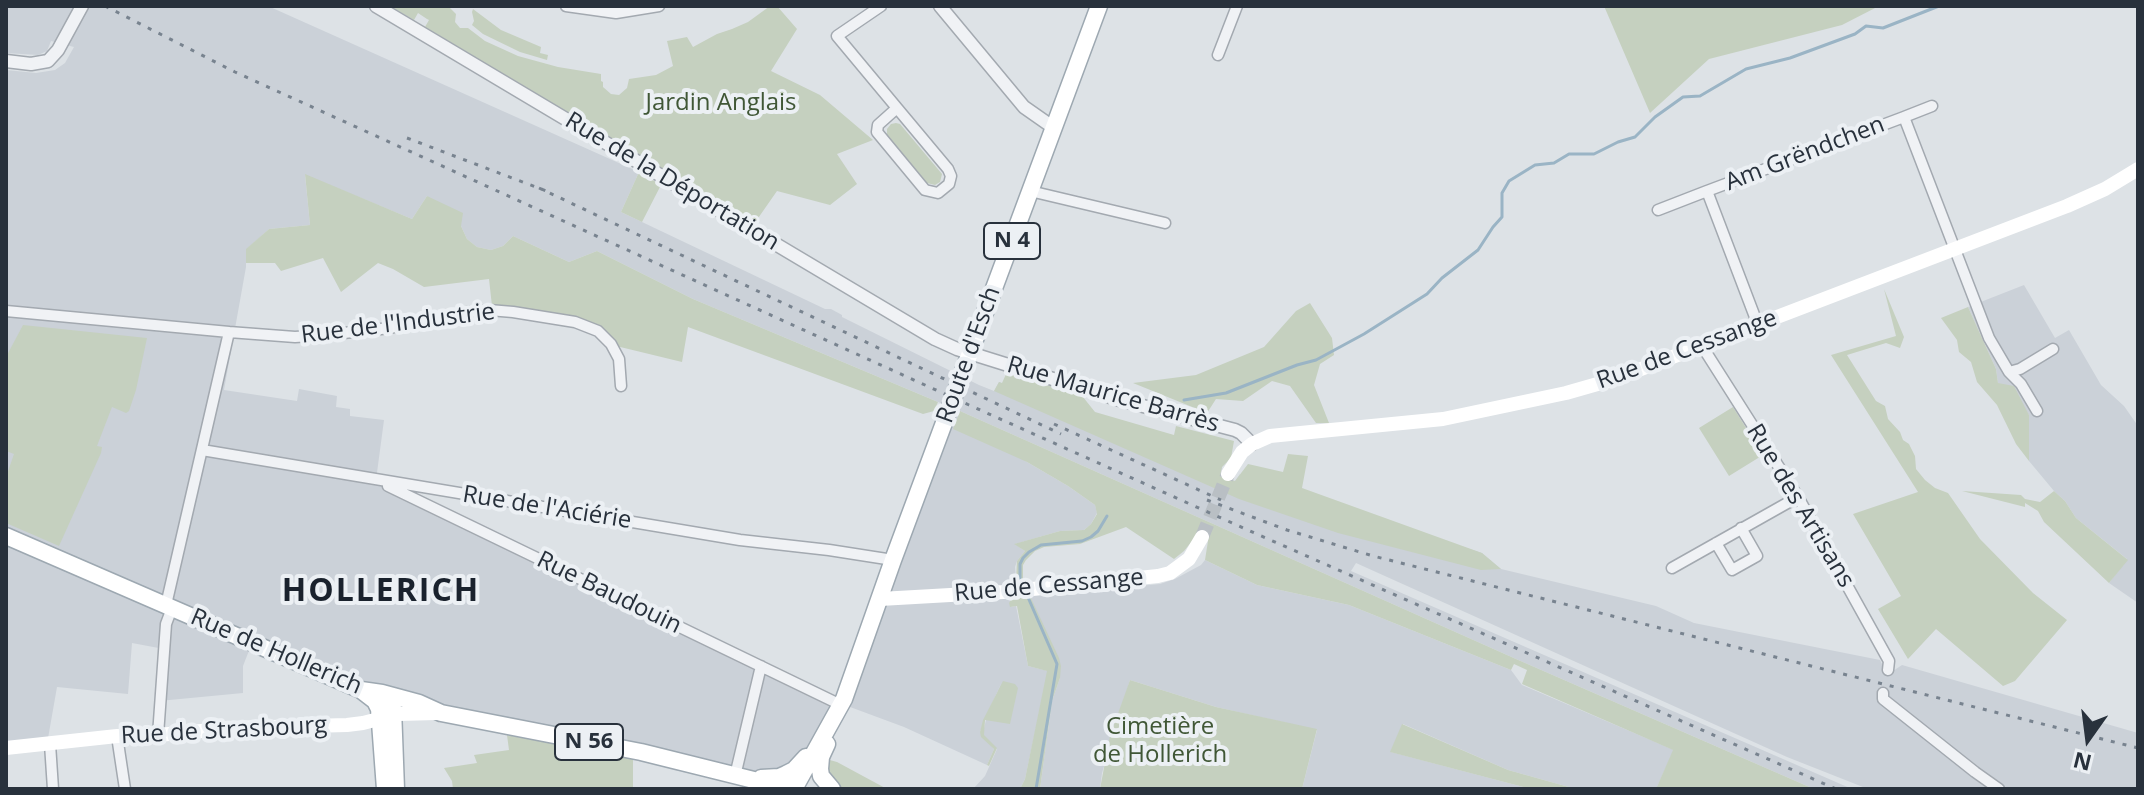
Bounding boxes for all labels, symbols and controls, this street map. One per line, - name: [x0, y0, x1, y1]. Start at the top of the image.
- park label: Jardin Anglais: [645, 89, 797, 117]
- street label: Rue de la Déportation: [560, 107, 784, 257]
- street label: Am Grëndchen: [1721, 110, 1889, 198]
- road number: N 4: [984, 223, 1040, 259]
- street label: Route d'Esch: [931, 283, 1007, 427]
- street label: Rue de l'Industrie: [299, 298, 497, 350]
- street label: Rue de Cessange: [1593, 304, 1781, 396]
- street label: Rue Maurice Barrès: [1004, 351, 1222, 439]
- street label: Rue des Artisans: [1740, 419, 1860, 593]
- street label: Rue de l'Aciérie: [461, 480, 633, 536]
- street label: Rue Baudouin: [532, 546, 686, 640]
- street label: Rue de Cessange: [953, 563, 1145, 609]
- district label: HOLLERICH: [282, 573, 480, 611]
- street label: Rue de Hollerich: [186, 603, 366, 701]
- north arrow: [2048, 699, 2128, 779]
- street label: Rue de Strasbourg: [120, 711, 328, 751]
- park label: Cimetière de Hollerich: [1093, 713, 1227, 769]
- road number: N 56: [555, 724, 623, 760]
- text: N: [2070, 746, 2095, 779]

